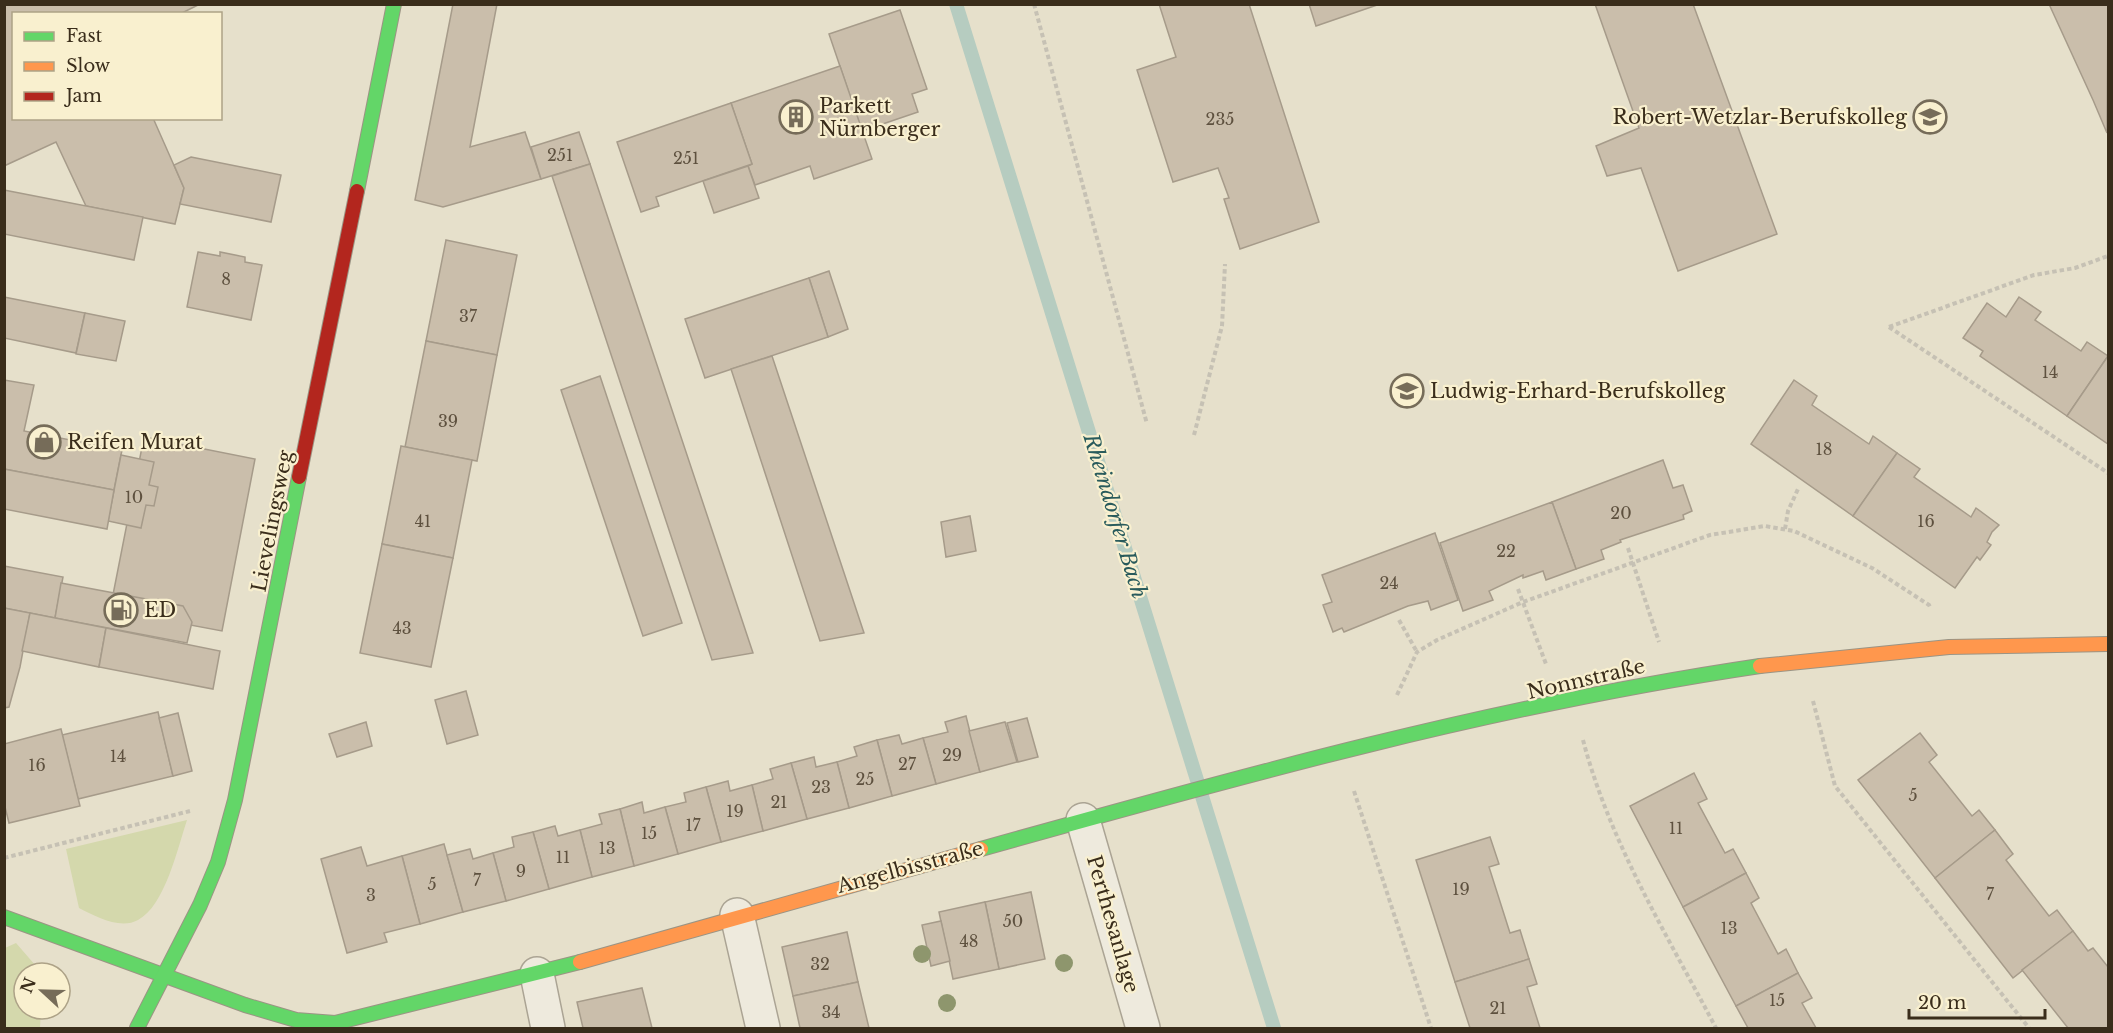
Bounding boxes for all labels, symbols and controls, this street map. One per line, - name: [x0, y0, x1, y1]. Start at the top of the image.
- legend: [12, 12, 222, 120]
- text: Fast: [66, 25, 103, 47]
- text: Slow: [66, 55, 111, 77]
- text: Jam: [64, 85, 102, 107]
- place label: Parkett Nürnberger: [819, 94, 941, 141]
- building icon: Parkett Nürnberger: [778, 99, 814, 135]
- school or university icon: Robert-Wetzlar-Berufskolleg: [1912, 99, 1948, 135]
- place label: Robert-Wetzlar-Berufskolleg: [1613, 105, 1908, 129]
- house number: 235: [1206, 109, 1234, 129]
- house number: 251: [547, 145, 573, 165]
- house number: 251: [673, 148, 699, 168]
- house number: 8: [221, 269, 231, 289]
- house number: 37: [459, 306, 478, 326]
- house number: 14: [2042, 362, 2058, 382]
- school or university icon: Ludwig-Erhard-Berufskolleg: [1389, 373, 1425, 409]
- place label: Ludwig-Erhard-Berufskolleg: [1430, 379, 1726, 403]
- house number: 39: [438, 411, 458, 431]
- shop icon: Reifen Murat: [26, 424, 62, 460]
- water label: Rheindorfer Bach: [1077, 429, 1152, 602]
- place label: Reifen Murat: [67, 430, 203, 454]
- house number: 18: [1816, 439, 1832, 459]
- street label: Lievelingsweg: [246, 447, 298, 594]
- house number: 10: [125, 487, 143, 507]
- house number: 20: [1610, 503, 1632, 523]
- house number: 41: [415, 511, 431, 531]
- house number: 16: [1917, 511, 1935, 531]
- house number: 22: [1496, 541, 1516, 561]
- house number: 24: [1379, 573, 1399, 593]
- fuel station icon: ED: [103, 592, 139, 628]
- place label: ED: [144, 598, 176, 622]
- house number: 43: [392, 618, 412, 638]
- street label: Nonnstraße: [1525, 654, 1647, 704]
- house number: 29: [942, 745, 962, 765]
- house number: 14: [110, 746, 126, 766]
- house number: 27: [898, 754, 917, 774]
- house number: 16: [28, 755, 46, 775]
- house number: 25: [856, 769, 874, 789]
- house number: 23: [811, 777, 831, 797]
- house number: 5: [1908, 785, 1918, 805]
- house number: 21: [771, 792, 788, 812]
- house number: 19: [726, 801, 744, 821]
- house number: 17: [685, 815, 702, 835]
- house number: 11: [1669, 818, 1683, 838]
- house number: 15: [641, 823, 657, 843]
- street label: Angelbisstraße: [833, 836, 986, 898]
- house number: 13: [599, 838, 616, 858]
- house number: 11: [556, 847, 570, 867]
- street label: Perthesanlage: [1082, 853, 1144, 995]
- house number: 9: [516, 861, 526, 881]
- house number: 7: [473, 870, 482, 890]
- house number: 5: [427, 874, 437, 894]
- house number: 19: [1452, 879, 1470, 899]
- house number: 7: [1986, 884, 1995, 904]
- house number: 3: [366, 885, 376, 905]
- house number: 50: [1003, 911, 1023, 931]
- house number: 13: [1721, 918, 1738, 938]
- house number: 48: [959, 931, 979, 951]
- house number: 32: [810, 954, 830, 974]
- north arrow: [12, 961, 72, 1021]
- text: N: [16, 975, 40, 996]
- scale bar: [1909, 982, 2046, 1020]
- house number: 15: [1769, 990, 1785, 1010]
- text: 20 m: [1918, 992, 1966, 1014]
- house number: 21: [1490, 998, 1507, 1018]
- house number: 34: [821, 1002, 841, 1022]

